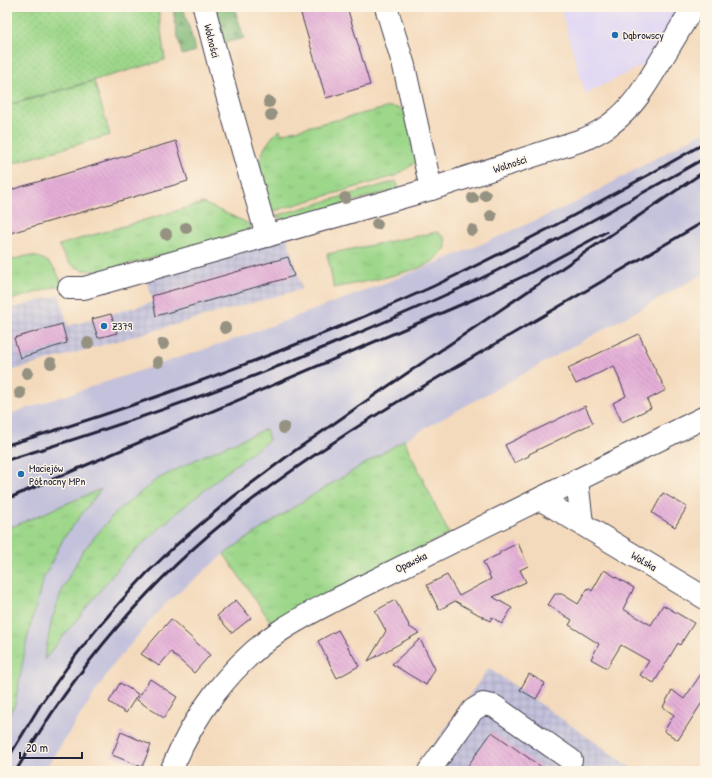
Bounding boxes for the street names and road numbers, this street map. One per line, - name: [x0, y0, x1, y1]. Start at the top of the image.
- street label: Wolności: [201, 23, 223, 59]
- street label: Wolności: [491, 152, 529, 176]
- street label: Opawska: [393, 548, 430, 576]
- street label: Wolska: [629, 548, 660, 574]

